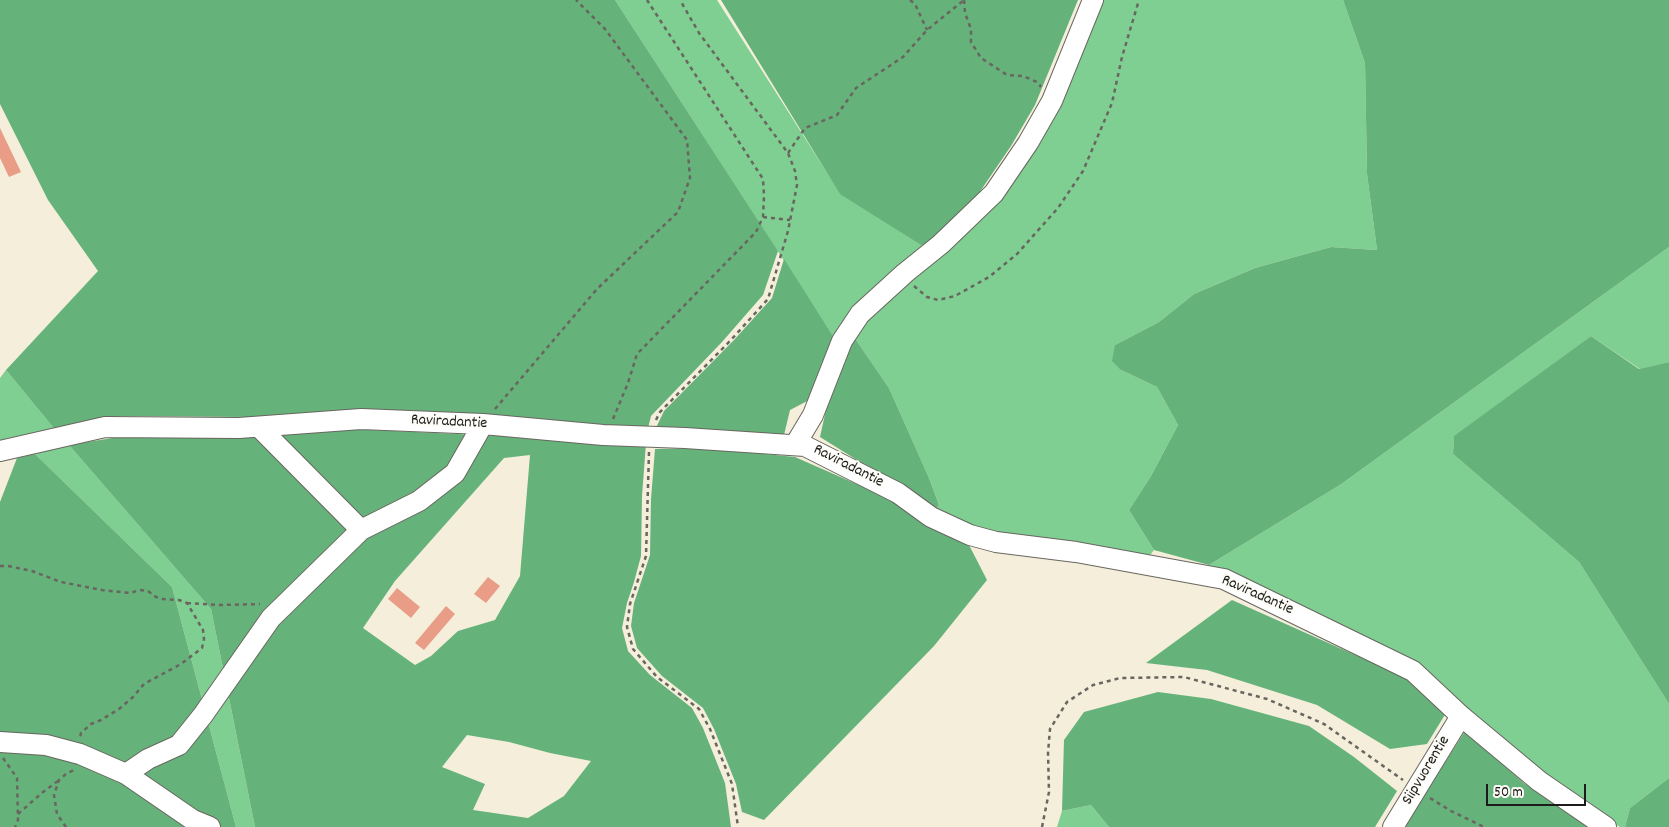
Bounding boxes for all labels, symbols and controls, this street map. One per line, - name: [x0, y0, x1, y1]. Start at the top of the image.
- street label: Raviradantie: [410, 411, 488, 435]
- street label: Raviradantie: [810, 441, 886, 493]
- street label: Raviradantie: [1218, 572, 1296, 620]
- street label: Siipvuorentie: [1399, 733, 1455, 809]
- scale bar: [1489, 774, 1589, 806]
- text: 50 m: [1494, 782, 1523, 804]

